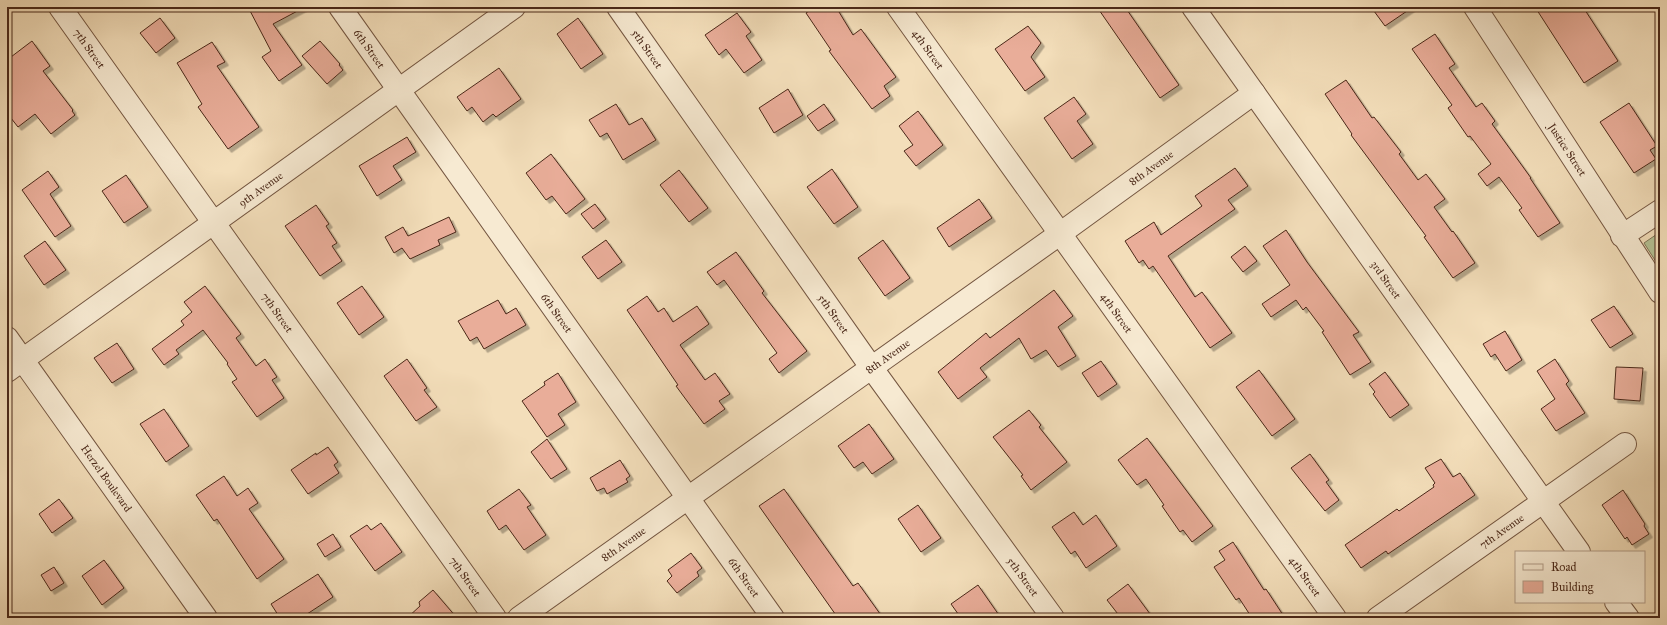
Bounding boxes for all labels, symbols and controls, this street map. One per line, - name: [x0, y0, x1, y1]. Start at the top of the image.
- street label: 7th Street: [71, 26, 108, 71]
- street label: 6th Street: [351, 27, 388, 71]
- street label: 5th Street: [629, 27, 665, 71]
- street label: 4th Street: [909, 27, 947, 72]
- street label: Justice Street: [1544, 120, 1589, 179]
- street label: 8th Avenue: [1127, 148, 1176, 188]
- street label: 9th Avenue: [236, 169, 286, 210]
- street label: 3rd Street: [1368, 258, 1404, 302]
- street label: 7th Street: [259, 290, 296, 335]
- street label: 6th Street: [538, 291, 575, 336]
- street label: 4th Street: [1098, 291, 1135, 336]
- street label: 5th Street: [815, 292, 851, 336]
- street label: 8th Avenue: [863, 336, 913, 377]
- street label: Herzel Boulevard: [78, 443, 135, 515]
- street label: 7th Avenue: [1477, 511, 1527, 552]
- street label: 8th Avenue: [599, 524, 649, 564]
- legend: [1515, 551, 1645, 603]
- street label: 7th Street: [446, 554, 484, 599]
- street label: 4th Street: [1286, 554, 1324, 599]
- street label: 6th Street: [725, 555, 762, 600]
- street label: 5th Street: [1004, 555, 1041, 599]
- text: Road: [1551, 560, 1577, 574]
- text: Building: [1551, 580, 1594, 595]

